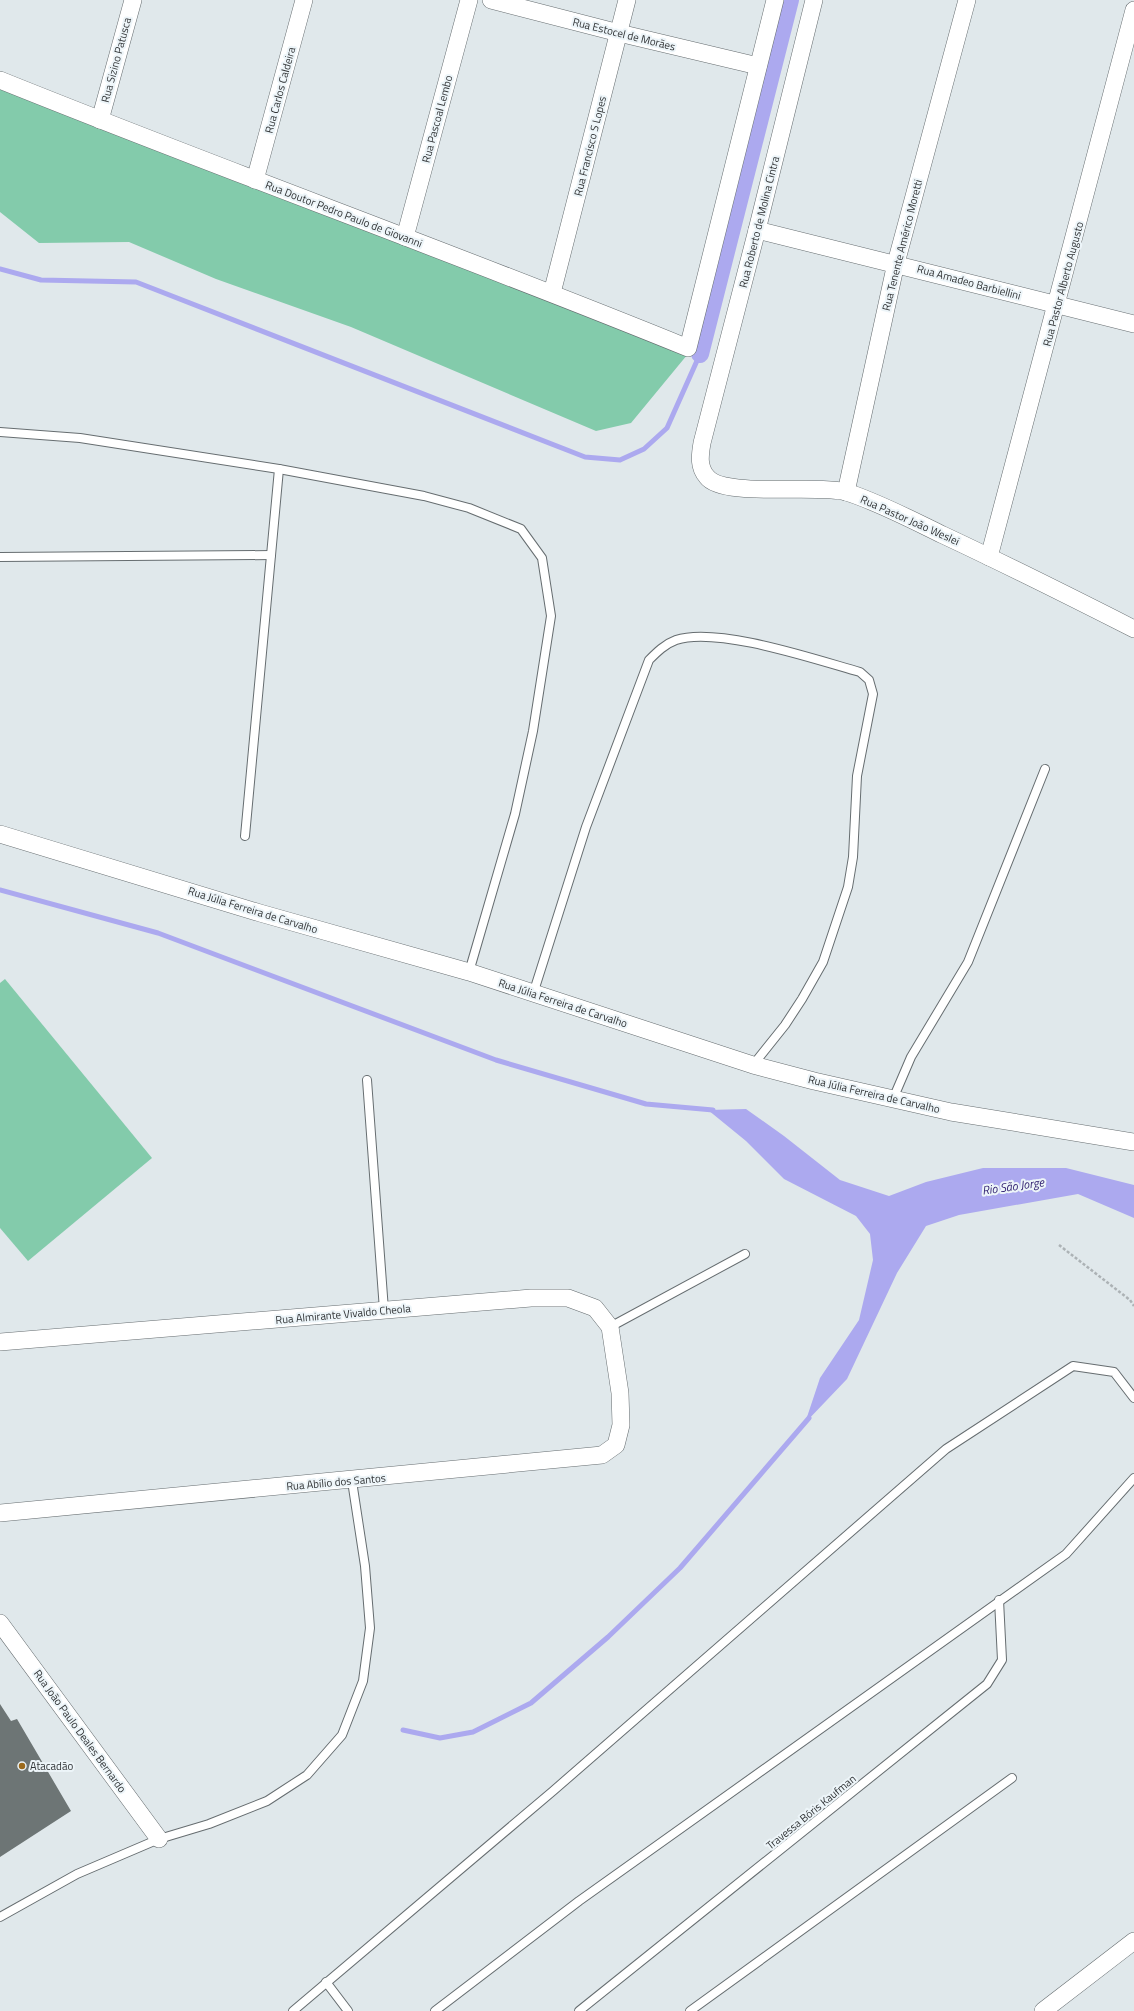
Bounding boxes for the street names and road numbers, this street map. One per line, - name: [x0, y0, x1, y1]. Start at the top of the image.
- street label: Rua Estocel de Morães: [571, 13, 677, 55]
- street label: Rua Sizino Patusca: [97, 15, 135, 104]
- street label: Rua Carlos Caldeira: [261, 45, 299, 135]
- street label: Rua Pascoal Lembo: [418, 73, 456, 165]
- street label: Rua Francisco S Lopes: [570, 94, 610, 198]
- street label: Rua Roberto de Molina Cintra: [735, 154, 783, 290]
- street label: Rua Doutor Pedro Paulo de Giovanni: [263, 177, 425, 251]
- street label: Rua Tenente Américo Moretti: [878, 178, 926, 312]
- street label: Rua Pastor Alberto Augusto: [1039, 220, 1087, 348]
- street label: Rua Amadeo Barbiellini: [915, 260, 1023, 304]
- street label: Rua Pastor João Weslei: [858, 491, 962, 549]
- street label: Rua Júlia Ferreira de Carvalho: [186, 883, 320, 937]
- street label: Rua Júlia Ferreira de Carvalho: [496, 975, 630, 1031]
- street label: Rua Júlia Ferreira de Carvalho: [807, 1071, 942, 1117]
- street label: Rua Almirante Vivaldo Cheola: [275, 1300, 412, 1328]
- street label: Rua Abílio dos Santos: [286, 1470, 386, 1494]
- street label: Rua João Paulo Deales Bernardo: [30, 1666, 130, 1796]
- street label: Travessa Bóris Kaufman: [763, 1771, 859, 1853]

